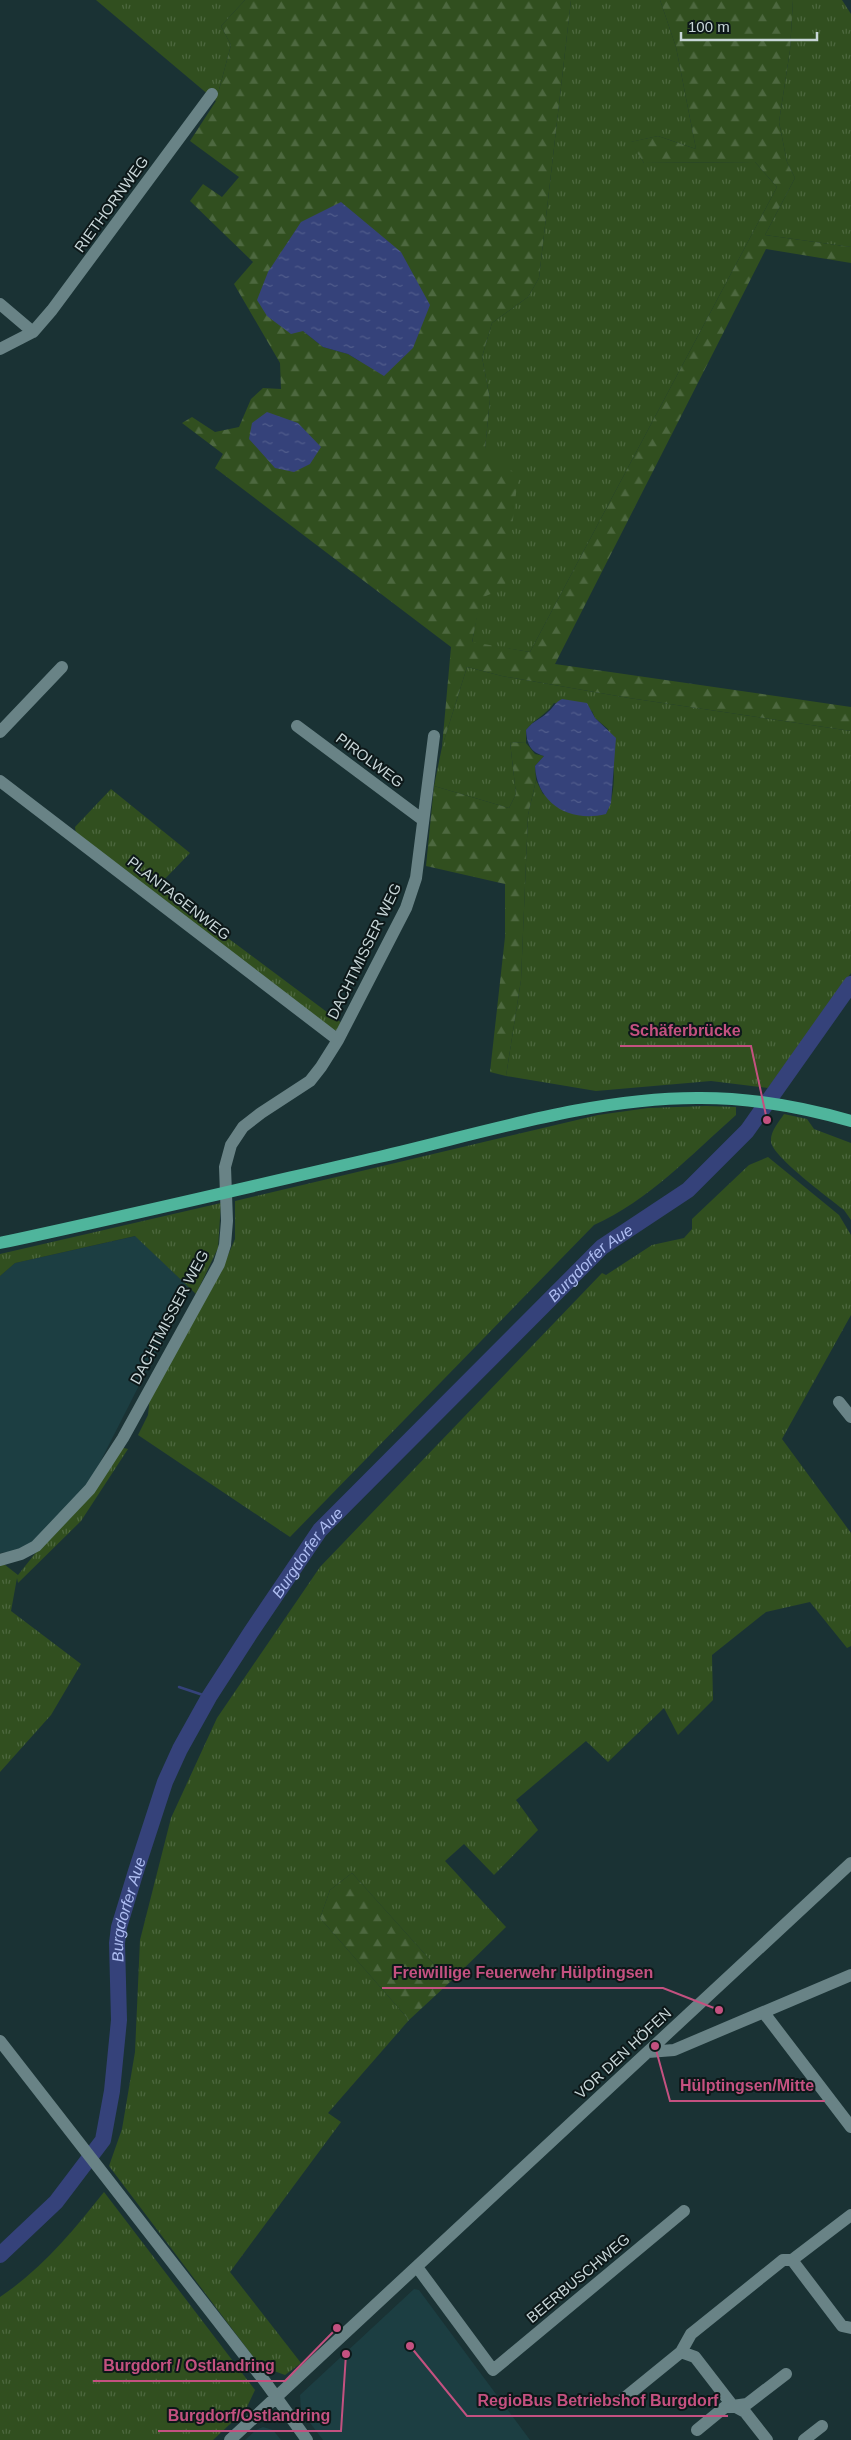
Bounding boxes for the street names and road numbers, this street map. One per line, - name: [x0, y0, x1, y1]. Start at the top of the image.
- street label: RIETHORNWEG: [71, 153, 151, 255]
- street label: PIROLWEG: [333, 729, 407, 791]
- street label: PLANTAGENWEG: [124, 853, 234, 943]
- street label: DACHTMISSER WEG: [324, 880, 404, 1022]
- street label: DACHTMISSER WEG: [126, 1247, 212, 1387]
- street label: VOR DEN HÖFEN: [571, 2004, 675, 2102]
- street label: BEERBUSCHWEG: [523, 2230, 633, 2326]

